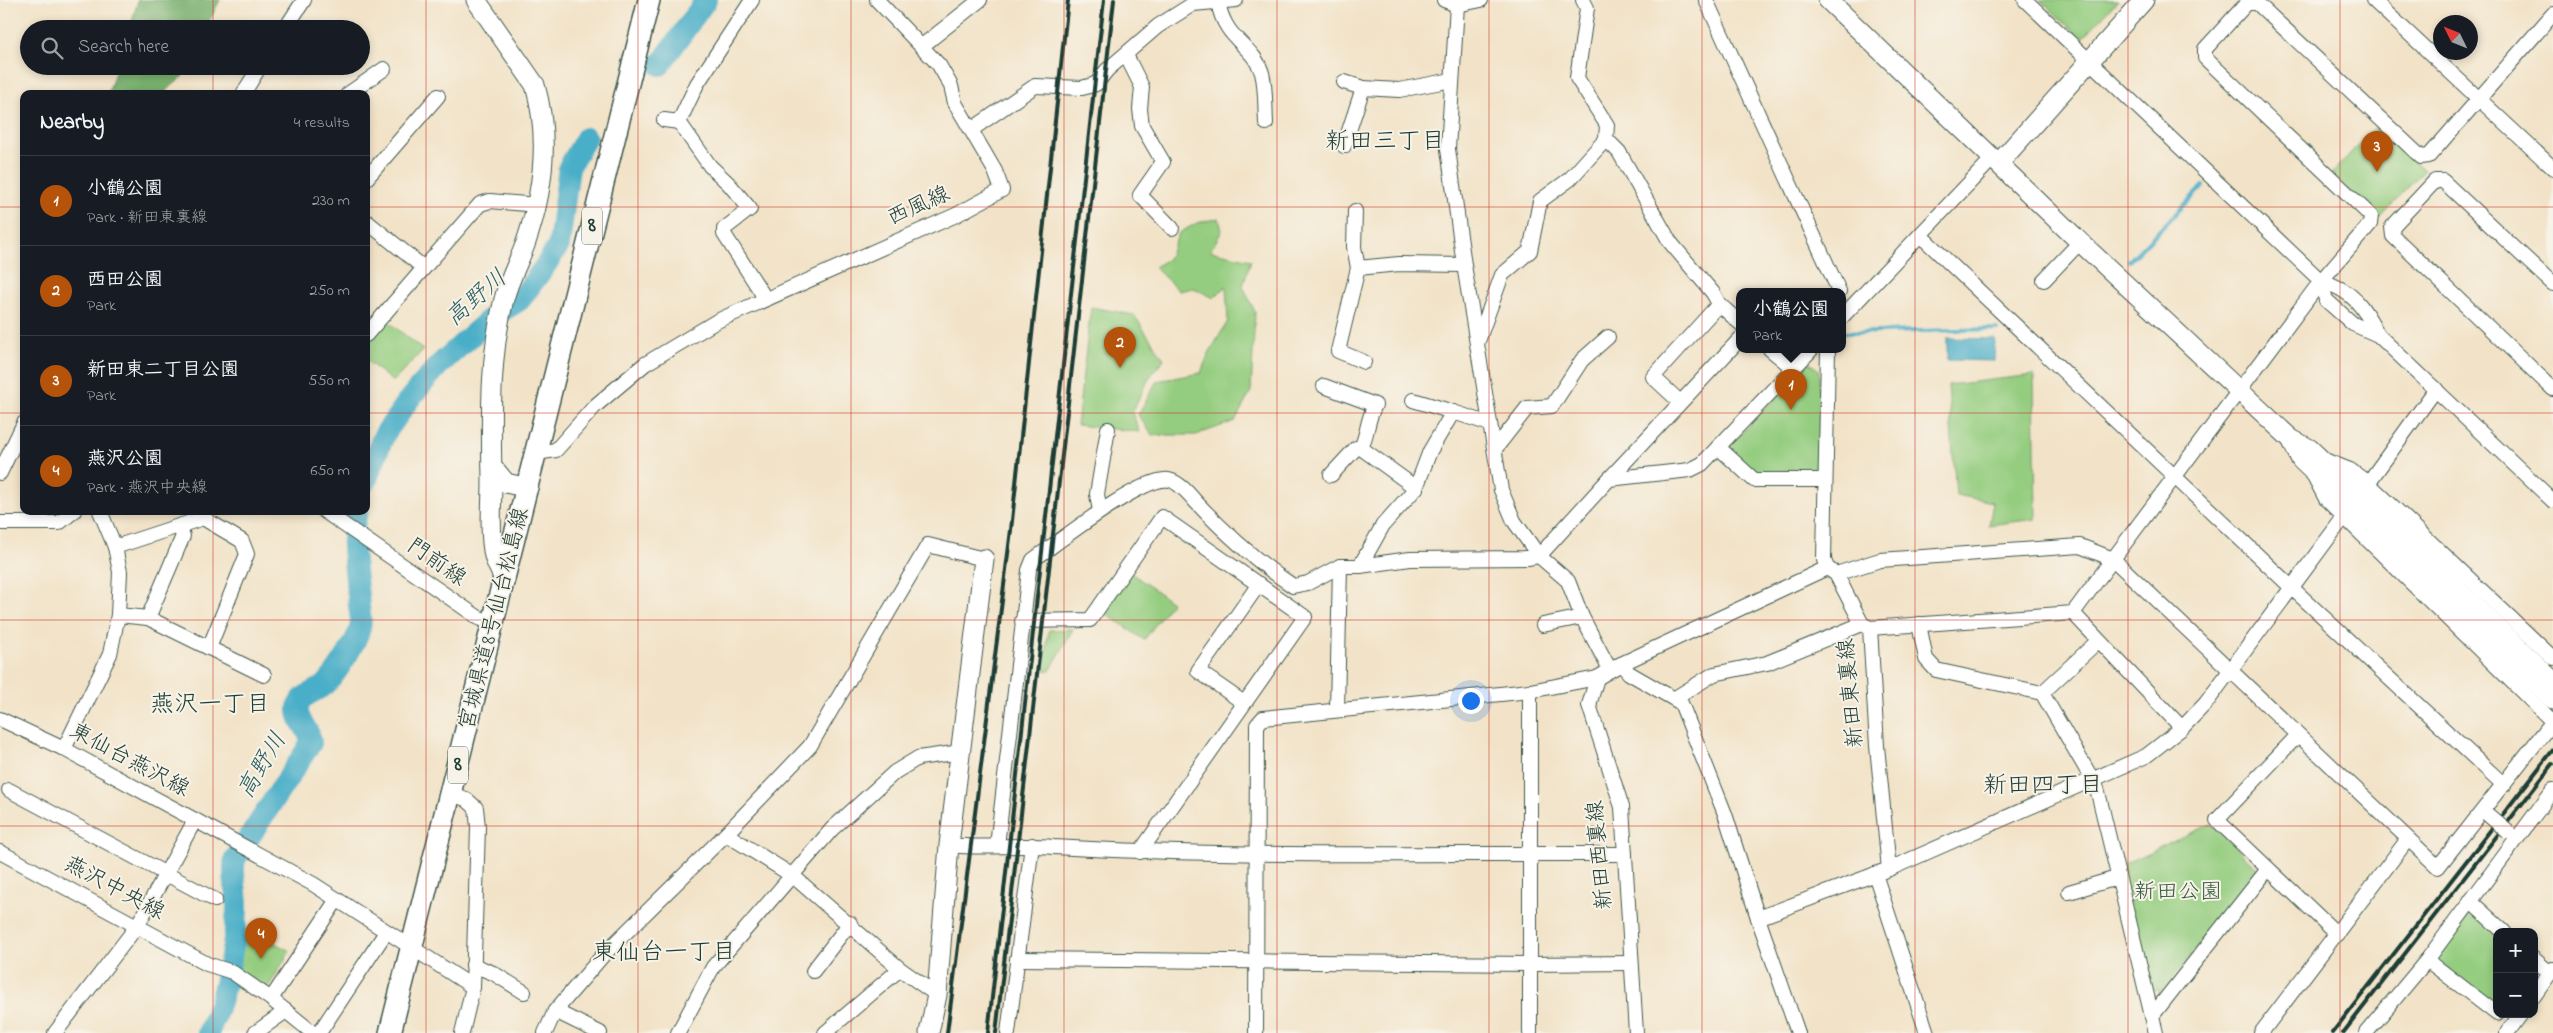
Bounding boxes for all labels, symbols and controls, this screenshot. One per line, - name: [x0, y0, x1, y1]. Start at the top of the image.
- north arrow: [2433, 15, 2478, 60]
- search box: [20, 20, 370, 75]
- icon: search: [38, 34, 66, 62]
- text: Search here: [78, 34, 169, 61]
- text: Nearby: [40, 108, 104, 138]
- text: 4 results: [294, 111, 350, 135]
- district label: 新田三丁目: [1325, 125, 1445, 160]
- pin: 3: [2361, 131, 2393, 172]
- text: 小鶴公園: [87, 176, 163, 203]
- street label: 西風線: [882, 179, 956, 235]
- text: 1: [53, 189, 59, 213]
- text: 230 m: [312, 189, 350, 213]
- text: Park · 新田東裏線: [87, 206, 207, 230]
- road number: 8: [582, 208, 602, 245]
- water label: 高野川: [438, 262, 516, 336]
- text: 西田公園: [87, 267, 163, 294]
- text: 2: [52, 279, 60, 303]
- text: 250 m: [310, 279, 350, 303]
- popup: [1736, 288, 1846, 353]
- text: Park: [87, 294, 116, 318]
- text: 小鶴公園: [1753, 297, 1829, 324]
- text: Park: [1753, 324, 1782, 348]
- pin: 2: [1104, 327, 1136, 368]
- text: 新田東二丁目公園: [87, 357, 239, 384]
- text: 3: [53, 369, 59, 393]
- text: 550 m: [308, 369, 350, 393]
- pin: 1: [1775, 369, 1807, 410]
- text: Park: [87, 384, 116, 408]
- text: 燕沢公園: [87, 446, 163, 473]
- text: 4: [53, 459, 59, 483]
- text: 650 m: [310, 459, 350, 483]
- text: Park · 燕沢中央線: [87, 476, 207, 500]
- street label: 宮城県道8号仙台松島線: [452, 504, 538, 734]
- street label: 門前線: [400, 531, 472, 595]
- street label: 新田東裏線: [1831, 637, 1873, 749]
- district label: 燕沢一丁目: [150, 688, 270, 723]
- your location: [1458, 688, 1484, 714]
- street label: 東仙台燕沢線: [63, 716, 195, 806]
- water label: 高野川: [229, 726, 297, 806]
- road number: 8: [448, 746, 468, 784]
- district label: 新田四丁目: [1983, 769, 2103, 804]
- street label: 新田西裏線: [1580, 799, 1622, 911]
- street label: 燕沢中央線: [58, 849, 170, 929]
- park label: 新田公園: [2134, 877, 2222, 909]
- pin: 4: [245, 918, 277, 959]
- map controls: [2493, 928, 2538, 1018]
- button: +: [2493, 928, 2538, 973]
- district label: 東仙台一丁目: [592, 936, 736, 971]
- button: −: [2493, 973, 2538, 1018]

